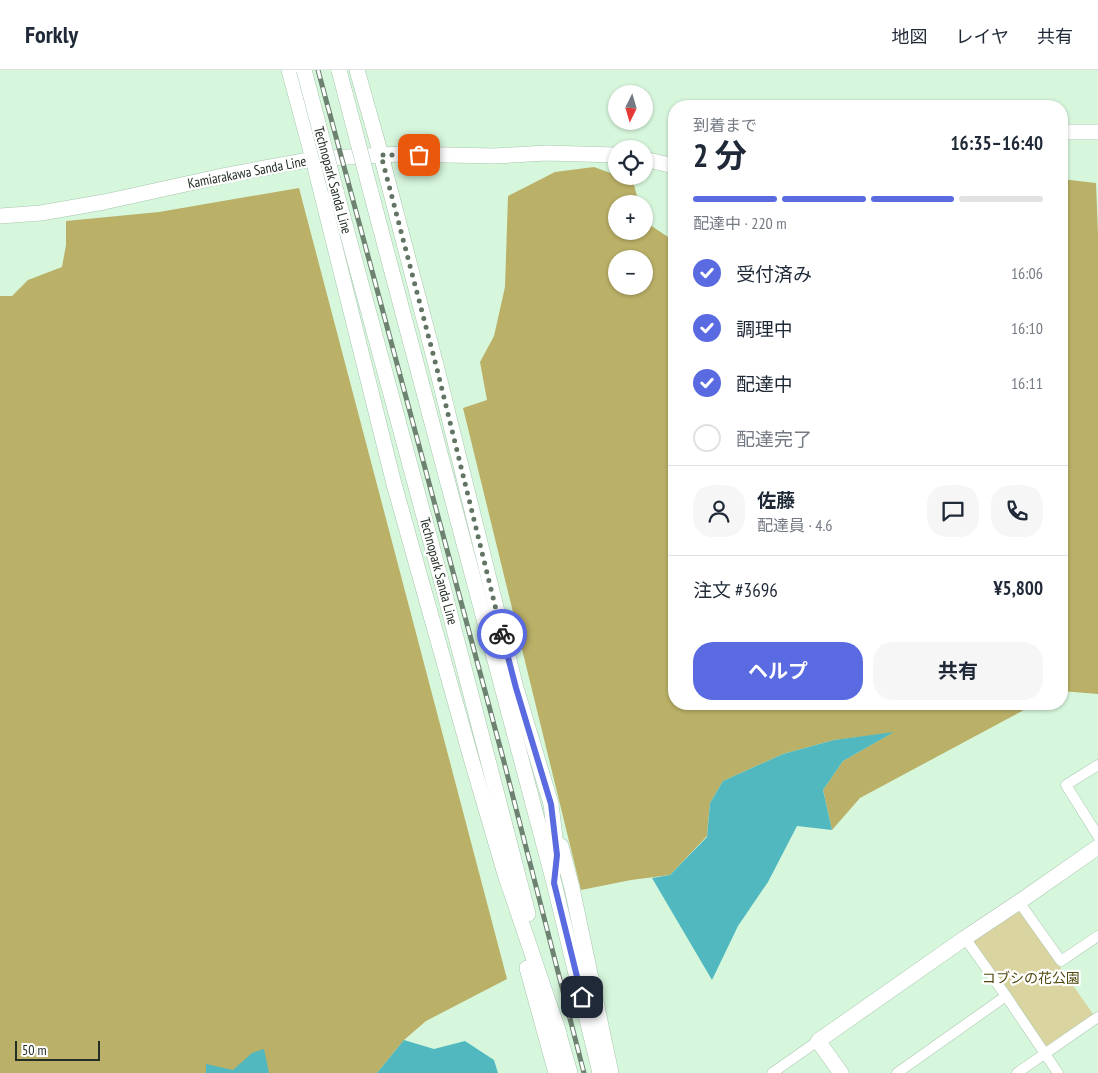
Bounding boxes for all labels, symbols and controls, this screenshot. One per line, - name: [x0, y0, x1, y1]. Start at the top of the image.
- text: Forkly: [25, 19, 78, 50]
- text: 地図: [892, 25, 928, 48]
- text: レイヤ: [956, 25, 1009, 48]
- text: 共有: [1037, 25, 1073, 48]
- north arrow: [608, 85, 652, 130]
- map controls: [608, 85, 653, 295]
- text: 到着まで: [693, 115, 757, 135]
- street label: Technopark Sanda Line: [310, 124, 356, 236]
- text: 16:35–16:40: [950, 131, 1043, 155]
- pin: [398, 134, 440, 176]
- text: 2 分: [693, 134, 747, 176]
- button: locate: [608, 140, 653, 185]
- icon: bag: [405, 141, 433, 169]
- street label: Kamiarakawa Sanda Line: [186, 152, 308, 192]
- button: +: [608, 195, 653, 240]
- text: 配達中 · 220 m: [693, 213, 787, 233]
- button: −: [608, 250, 653, 295]
- icon: check: [693, 259, 721, 287]
- text: 受付済み: [736, 262, 812, 286]
- text: 16:06: [1011, 263, 1043, 283]
- icon: check: [693, 314, 721, 342]
- text: 調理中: [736, 317, 793, 341]
- text: 16:10: [1011, 318, 1043, 338]
- icon: check: [693, 369, 721, 397]
- text: 配達中: [736, 372, 793, 396]
- text: 16:11: [1011, 373, 1043, 393]
- text: 配達完了: [736, 427, 812, 451]
- button: person: [693, 485, 745, 537]
- button: chat: [927, 485, 979, 537]
- button: phone: [991, 485, 1043, 537]
- text: 佐藤: [757, 488, 795, 512]
- street label: Technopark Sanda Line: [416, 515, 462, 627]
- text: 配達員 · 4.6: [757, 515, 832, 535]
- text: ¥5,800: [993, 576, 1043, 600]
- text: 注文 #3696: [693, 578, 778, 602]
- courier: [477, 609, 527, 659]
- icon: bike: [488, 620, 516, 648]
- button: ヘルプ: [693, 642, 863, 700]
- button: 共有: [873, 642, 1043, 700]
- park label: コブシの花公園: [982, 969, 1080, 987]
- pin: [561, 976, 603, 1018]
- icon: home: [568, 983, 596, 1011]
- scale bar: [15, 1038, 100, 1061]
- text: 50 m: [22, 1041, 47, 1059]

